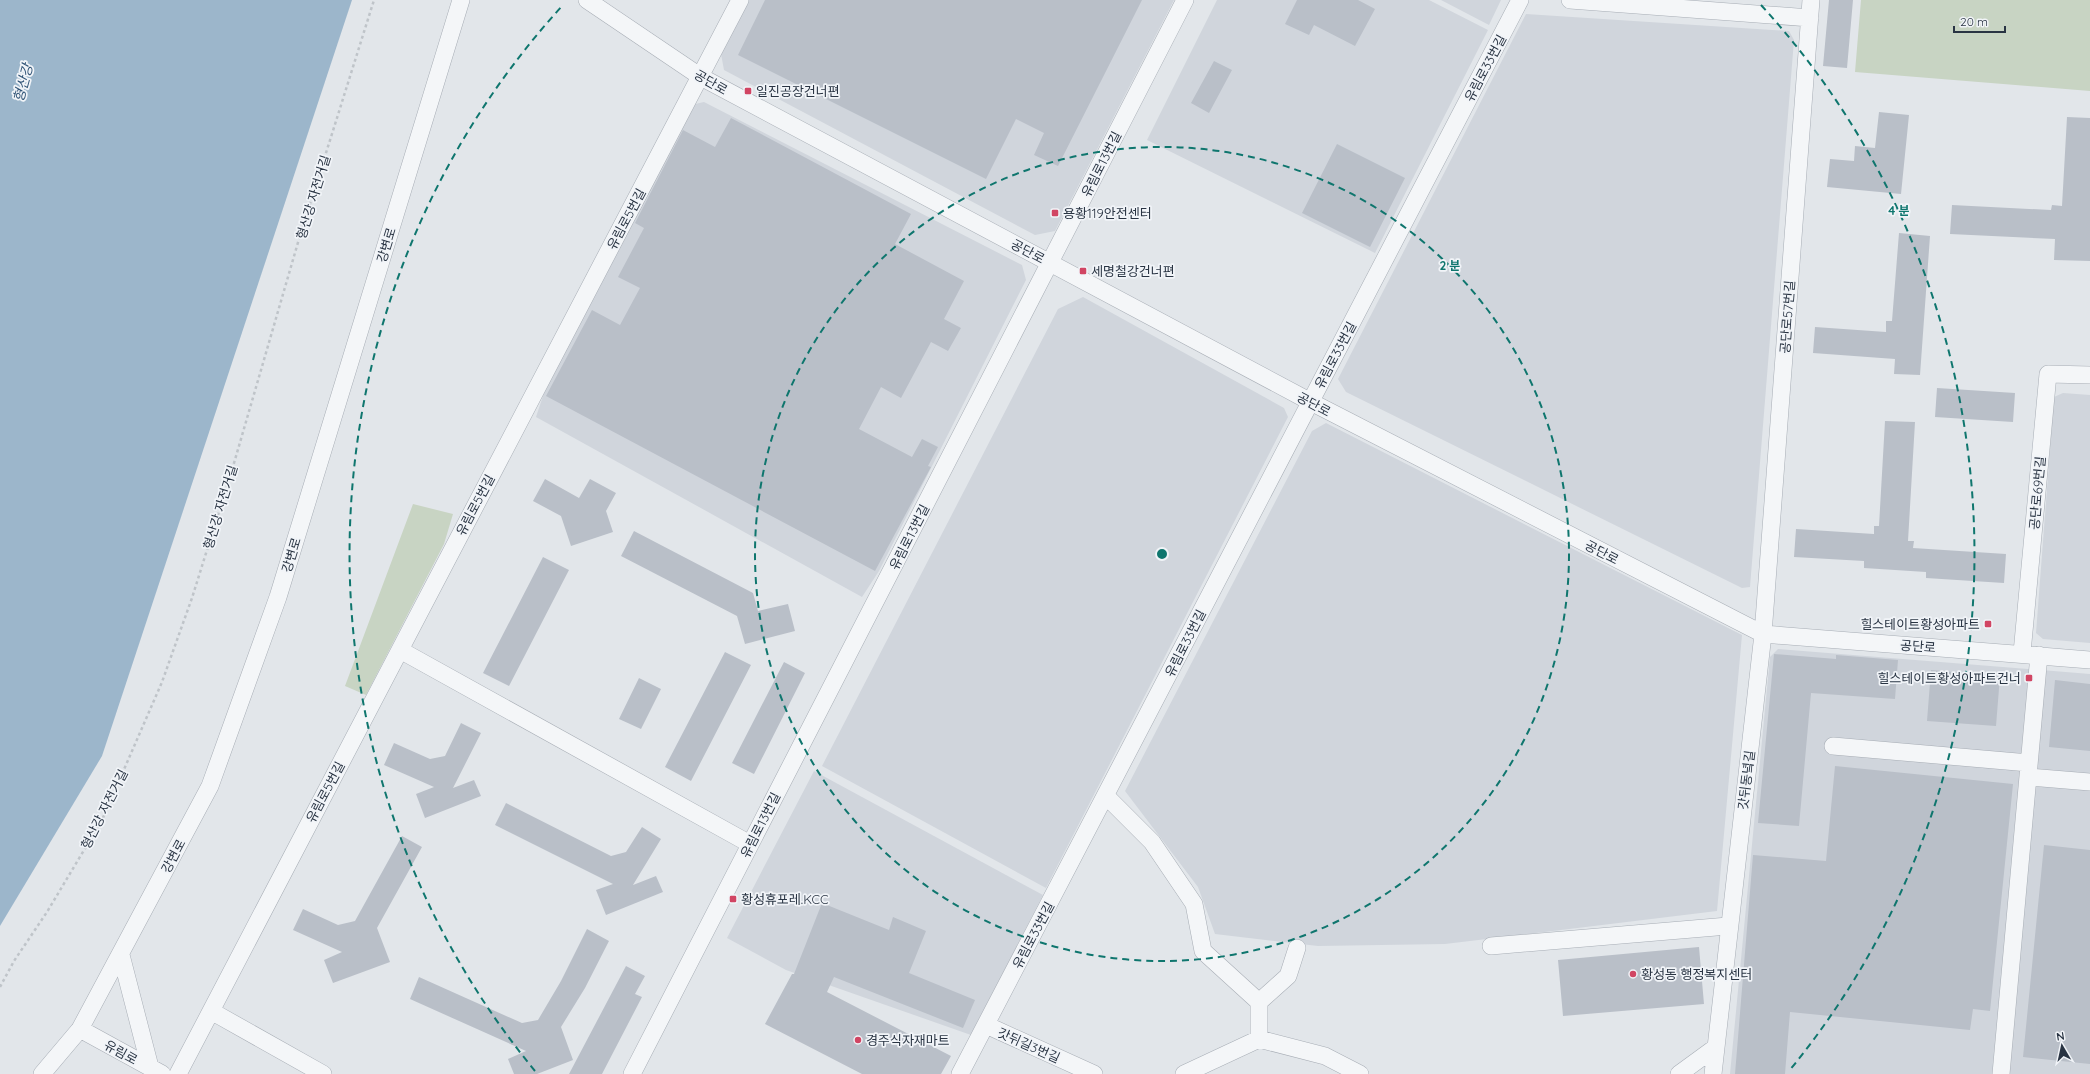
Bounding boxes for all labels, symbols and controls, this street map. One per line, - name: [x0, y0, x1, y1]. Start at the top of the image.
- scale bar: [1954, 8, 2005, 34]
- text: 20 m: [1960, 14, 1988, 29]
- street label: 유림로33번길: [1461, 32, 1509, 104]
- water label: 형산강: [9, 60, 37, 104]
- street label: 공단로: [691, 66, 731, 98]
- place label: 일진공장건너편: [756, 83, 840, 99]
- marker: 일진공장건너편: [743, 86, 753, 96]
- street label: 유림로13번길: [1078, 129, 1124, 199]
- street label: 형산강 자전거길: [293, 153, 333, 241]
- street label: 유림로5번길: [603, 186, 649, 252]
- text: 4 분: [1888, 203, 1910, 218]
- place label: 용황119안전센터: [1063, 205, 1152, 221]
- marker: 용황119안전센터: [1050, 208, 1060, 218]
- street label: 강변로: [373, 225, 399, 265]
- street label: 공단로: [1008, 236, 1048, 267]
- text: 2 분: [1439, 258, 1461, 273]
- place label: 세명철강건너편: [1091, 263, 1175, 279]
- marker: 세명철강건너편: [1078, 266, 1088, 276]
- street label: 공단로57번길: [1776, 280, 1798, 354]
- street label: 유림로33번길: [1311, 319, 1359, 391]
- street label: 공단로: [1294, 389, 1334, 420]
- street label: 공단로69번길: [2026, 455, 2048, 531]
- street label: 형산강 자전거길: [200, 463, 240, 551]
- street label: 유림로5번길: [452, 472, 498, 538]
- street label: 유림로13번길: [886, 502, 932, 572]
- street label: 강변로: [278, 535, 304, 575]
- street label: 공단로: [1582, 537, 1622, 567]
- centre of rings: [1155, 547, 1169, 561]
- street label: 유림로33번길: [1161, 607, 1209, 679]
- place label: 힐스테이트황성아파트: [1860, 616, 1980, 632]
- marker: 힐스테이트황성아파트: [1983, 619, 1993, 629]
- street label: 공단로: [1900, 637, 1936, 655]
- place label: 힐스테이트황성아파트건너: [1877, 670, 2021, 686]
- marker: 힐스테이트황성아파트건너: [2024, 673, 2034, 683]
- street label: 갓뒤동녘길: [1734, 749, 1758, 811]
- street label: 유림로5번길: [302, 759, 348, 825]
- street label: 형산강 자전거길: [77, 766, 131, 852]
- street label: 유림로13번길: [737, 790, 783, 860]
- street label: 강변로: [158, 836, 189, 876]
- place label: 황성휴포레.KCC: [741, 891, 829, 907]
- marker: 황성휴포레.KCC: [728, 894, 738, 904]
- street label: 유림로33번길: [1009, 899, 1057, 971]
- place label: 황성동 행정복지센터: [1641, 966, 1752, 982]
- marker: 황성동 행정복지센터: [1628, 969, 1638, 979]
- street label: 갓뒤길3번길: [995, 1024, 1063, 1066]
- north arrow: [2042, 1026, 2082, 1066]
- text: N: [2055, 1029, 2066, 1044]
- place label: 경주식자재마트: [866, 1032, 950, 1048]
- marker: 경주식자재마트: [853, 1035, 863, 1045]
- street label: 유림로: [101, 1036, 141, 1068]

